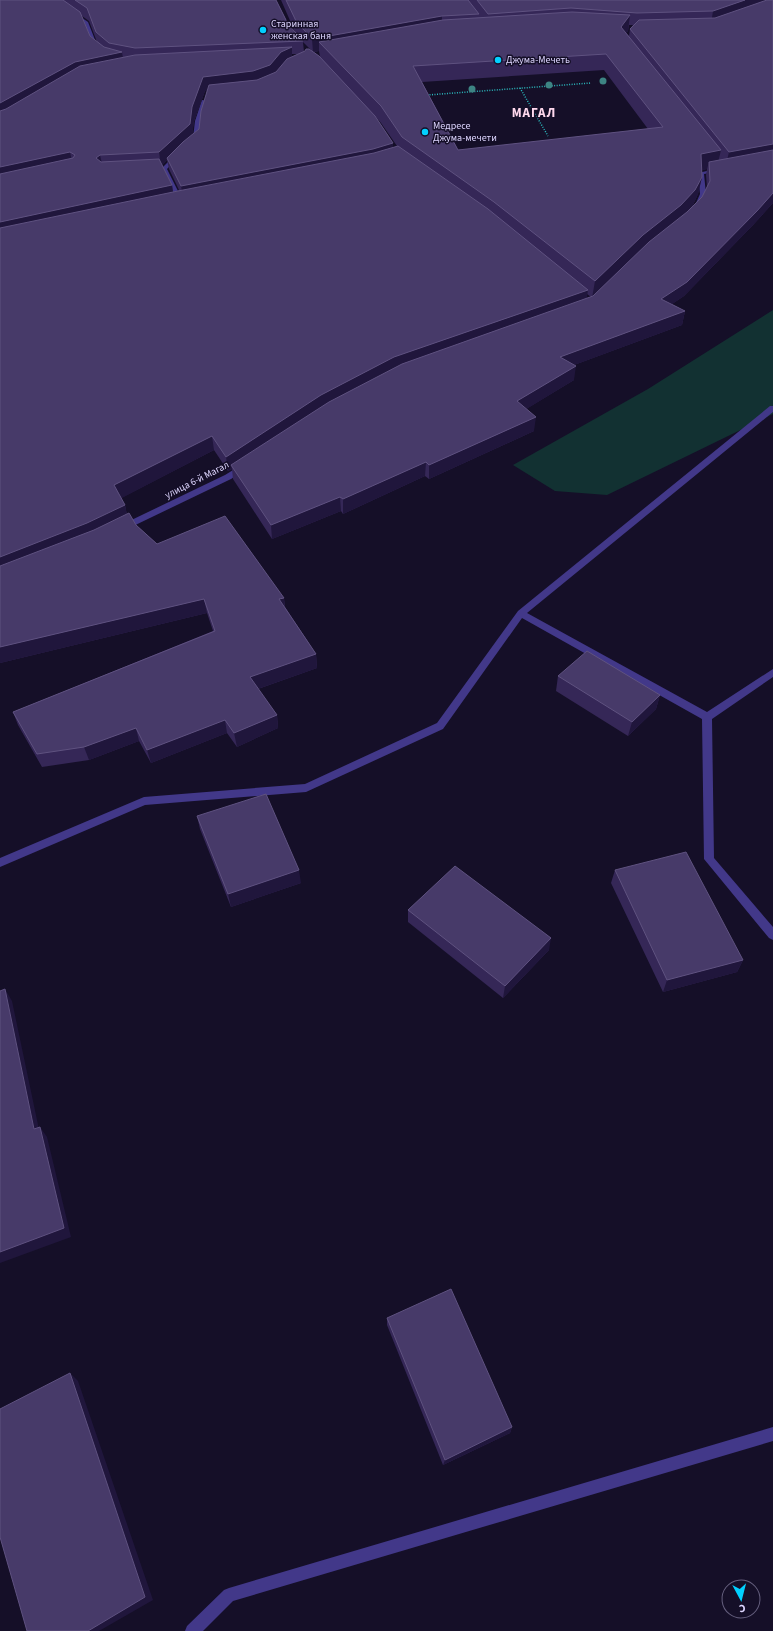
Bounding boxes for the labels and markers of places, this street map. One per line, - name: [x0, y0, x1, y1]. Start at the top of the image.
- place label: Старинная женская баня: [271, 17, 331, 43]
- marker: Старинная женская баня: [258, 25, 268, 35]
- place label: Джума-Мечеть: [506, 53, 570, 67]
- marker: Джума-Мечеть: [493, 55, 503, 65]
- place label: Медресе Джума-мечети: [433, 119, 497, 145]
- marker: Медресе Джума-мечети: [420, 127, 430, 137]

